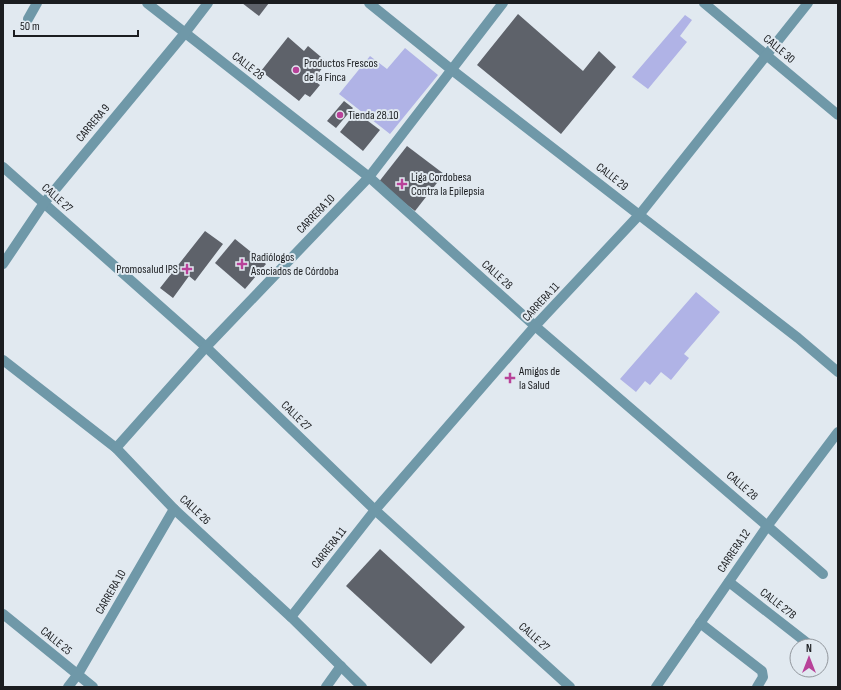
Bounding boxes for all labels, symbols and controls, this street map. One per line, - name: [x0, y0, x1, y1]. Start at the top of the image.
- scale bar: [14, 12, 138, 38]
- text: 50 m: [20, 19, 40, 34]
- street label: CALLE 30: [760, 31, 798, 67]
- street label: CALLE 28: [229, 49, 267, 83]
- place label: Productos Frescos de la Finca: [304, 56, 378, 85]
- marker: Productos Frescos de la Finca: [291, 65, 301, 75]
- street label: CARRERA 9: [73, 101, 113, 145]
- place label: Tienda 28.10: [348, 108, 399, 123]
- marker: Tienda 28.10: [335, 110, 345, 120]
- street label: CALLE 29: [593, 160, 631, 194]
- place label: Liga Cordobesa Contra la Epilepsia: [411, 170, 485, 199]
- marker: Liga Cordobesa Contra la Epilepsia: [396, 178, 408, 190]
- street label: CALLE 27: [38, 180, 76, 216]
- street label: CARRERA 10: [294, 191, 338, 237]
- place label: Radiólogos Asociados de Córdoba: [250, 250, 339, 279]
- street label: CALLE 28: [478, 257, 516, 293]
- marker: Radiólogos Asociados de Córdoba: [236, 258, 248, 270]
- place label: Promosalud IPS: [116, 262, 178, 277]
- marker: Promosalud IPS: [181, 263, 193, 275]
- street label: CARRERA 11: [519, 279, 563, 325]
- place label: Amigos de la Salud: [518, 364, 560, 393]
- marker: Amigos de la Salud: [504, 372, 516, 384]
- street label: CALLE 27: [278, 398, 314, 434]
- street label: CALLE 28: [723, 468, 761, 504]
- street label: CALLE 26: [176, 492, 214, 528]
- street label: CARRERA 11: [308, 524, 350, 571]
- street label: CARRERA 12: [714, 527, 754, 575]
- street label: CARRERA 10: [92, 567, 130, 617]
- street label: CALLE 27B: [757, 585, 799, 623]
- street label: CALLE 27: [515, 619, 553, 655]
- street label: CALLE 25: [37, 624, 75, 658]
- north arrow: [789, 638, 829, 678]
- text: N: [806, 642, 812, 655]

